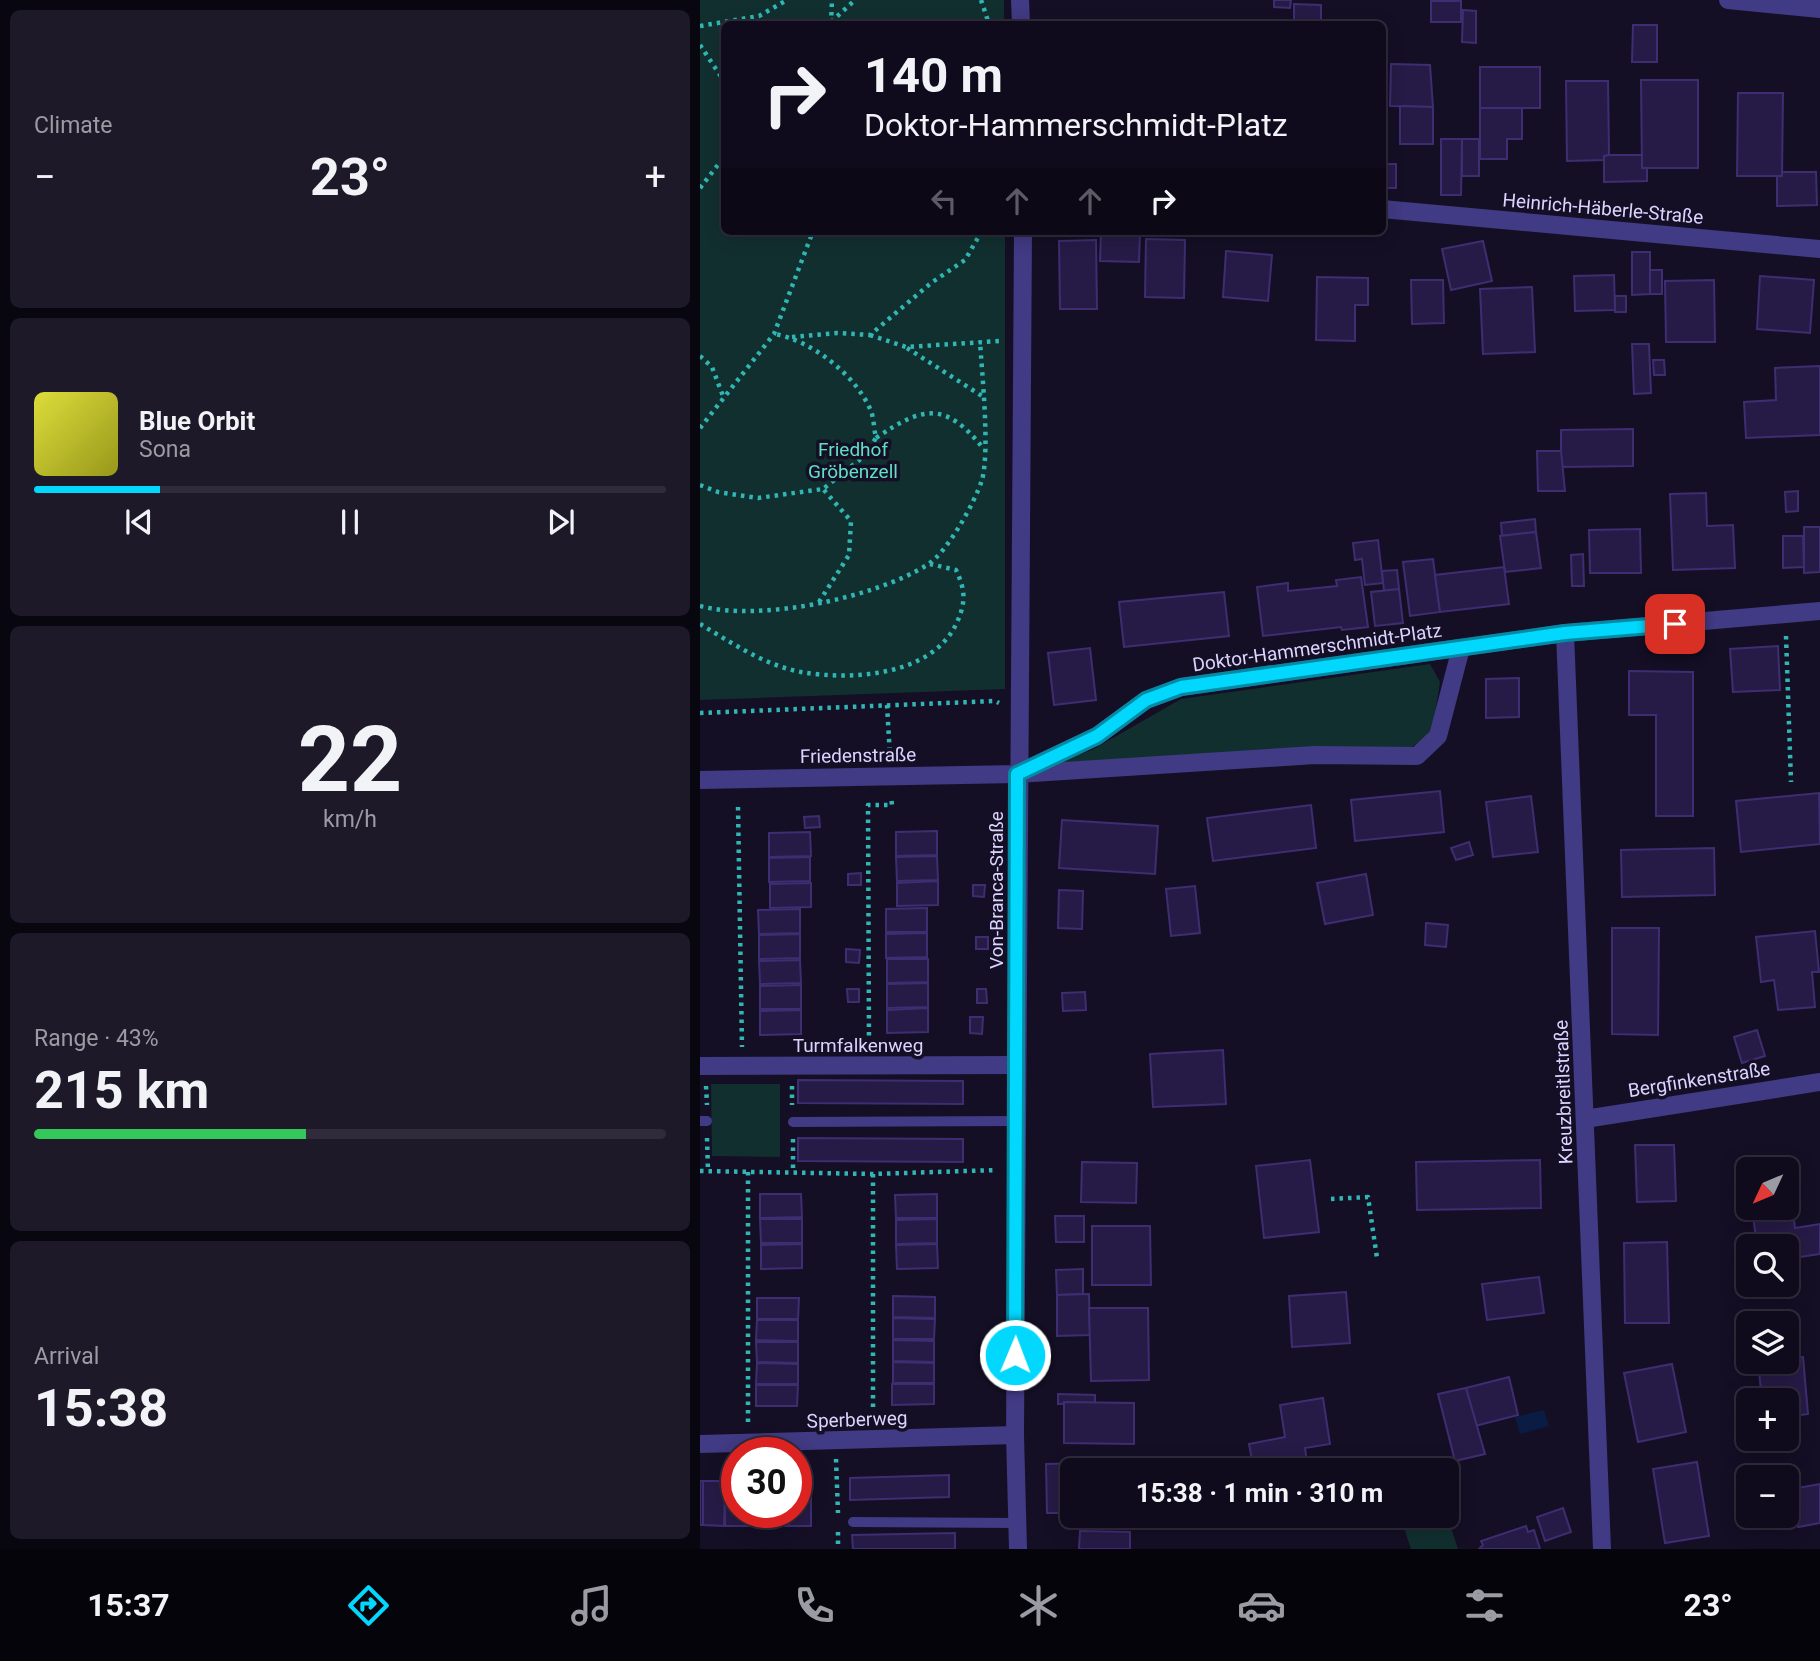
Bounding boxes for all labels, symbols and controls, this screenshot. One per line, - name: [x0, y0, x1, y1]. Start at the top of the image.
- text: 140 m: [864, 47, 1003, 104]
- icon: right: [749, 49, 840, 140]
- text: Doktor-Hammerschmidt-Platz: [864, 106, 1288, 144]
- text: Climate: [34, 112, 113, 139]
- text: 23°: [310, 147, 390, 208]
- text: −: [34, 155, 56, 199]
- text: +: [644, 155, 666, 199]
- icon: left: [925, 182, 963, 220]
- icon: ahead: [998, 182, 1036, 220]
- icon: ahead: [1071, 182, 1109, 220]
- icon: right: [1144, 182, 1182, 220]
- street label: Heinrich-Häberle-Straße: [1501, 188, 1704, 229]
- text: Blue Orbit: [139, 406, 255, 436]
- text: Sona: [139, 436, 191, 463]
- park label: Friedhof Gröbenzell: [808, 438, 898, 483]
- icon: previous: [120, 503, 158, 541]
- icon: pause: [331, 503, 369, 541]
- icon: next: [542, 503, 580, 541]
- pin: [1645, 594, 1705, 654]
- icon: arrive: [1656, 605, 1694, 643]
- street label: Doktor-Hammerschmidt-Platz: [1191, 619, 1443, 676]
- text: 22: [298, 707, 402, 813]
- street label: Friedenstraße: [800, 743, 916, 768]
- text: km/h: [323, 806, 377, 833]
- street label: Von-Branca-Straße: [985, 811, 1008, 969]
- street label: Kreuzbreitlstraße: [1549, 1019, 1578, 1165]
- text: Range · 43%: [34, 1025, 159, 1052]
- street label: Turmfalkenweg: [793, 1034, 923, 1057]
- street label: Bergfinkenstraße: [1626, 1057, 1772, 1102]
- text: 215 km: [34, 1060, 209, 1121]
- north arrow: [1736, 1157, 1799, 1220]
- map controls: [1736, 1157, 1799, 1528]
- button: search: [1736, 1234, 1799, 1297]
- button: layers: [1736, 1311, 1799, 1374]
- position arrow: [978, 1318, 1052, 1392]
- text: Arrival: [34, 1343, 99, 1370]
- text: 15:38: [34, 1378, 168, 1439]
- button: +: [1736, 1388, 1799, 1451]
- street label: Sperberweg: [806, 1406, 908, 1433]
- speed limit sign: 30: [721, 1437, 812, 1528]
- button: −: [1736, 1465, 1799, 1528]
- text: 15:38 · 1 min · 310 m: [1136, 1478, 1383, 1508]
- icon: directions: [344, 1581, 393, 1630]
- icon: music: [567, 1581, 616, 1630]
- icon: phone: [790, 1581, 839, 1630]
- icon: climate: [1014, 1581, 1063, 1630]
- icon: car: [1237, 1581, 1286, 1630]
- icon: filters: [1460, 1581, 1509, 1630]
- text: 15:37: [87, 1586, 170, 1624]
- text: 23°: [1684, 1586, 1733, 1624]

